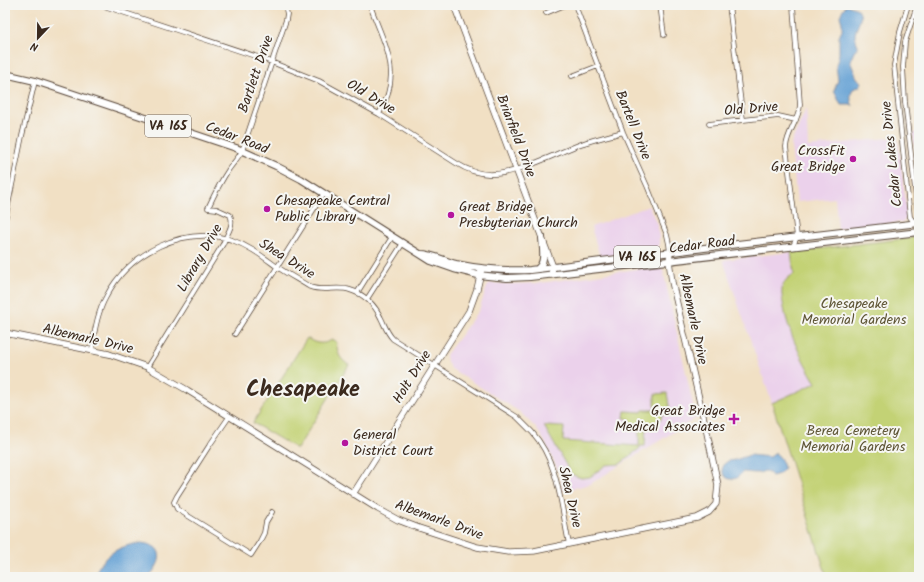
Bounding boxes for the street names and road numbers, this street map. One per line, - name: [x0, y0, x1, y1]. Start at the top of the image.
- street label: Bartlett Drive: [232, 32, 280, 116]
- street label: Old Drive: [342, 74, 400, 121]
- street label: Bartell Drive: [609, 87, 657, 164]
- street label: Briarfield Drive: [490, 91, 542, 181]
- street label: Old Drive: [723, 96, 779, 122]
- street label: Cedar Lakes Drive: [875, 99, 908, 208]
- road number: VA 165: [145, 115, 191, 137]
- street label: Cedar Road: [202, 116, 273, 161]
- street label: Library Drive: [172, 219, 229, 296]
- street label: Cedar Road: [668, 230, 737, 260]
- street label: Shea Drive: [255, 233, 320, 285]
- road number: VA 165: [614, 246, 660, 268]
- street label: Albemarle Drive: [673, 271, 714, 367]
- street label: Albemarle Drive: [40, 318, 136, 360]
- street label: Holt Drive: [387, 345, 437, 408]
- street label: Shea Drive: [552, 464, 588, 531]
- street label: Albemarle Drive: [392, 494, 487, 546]

